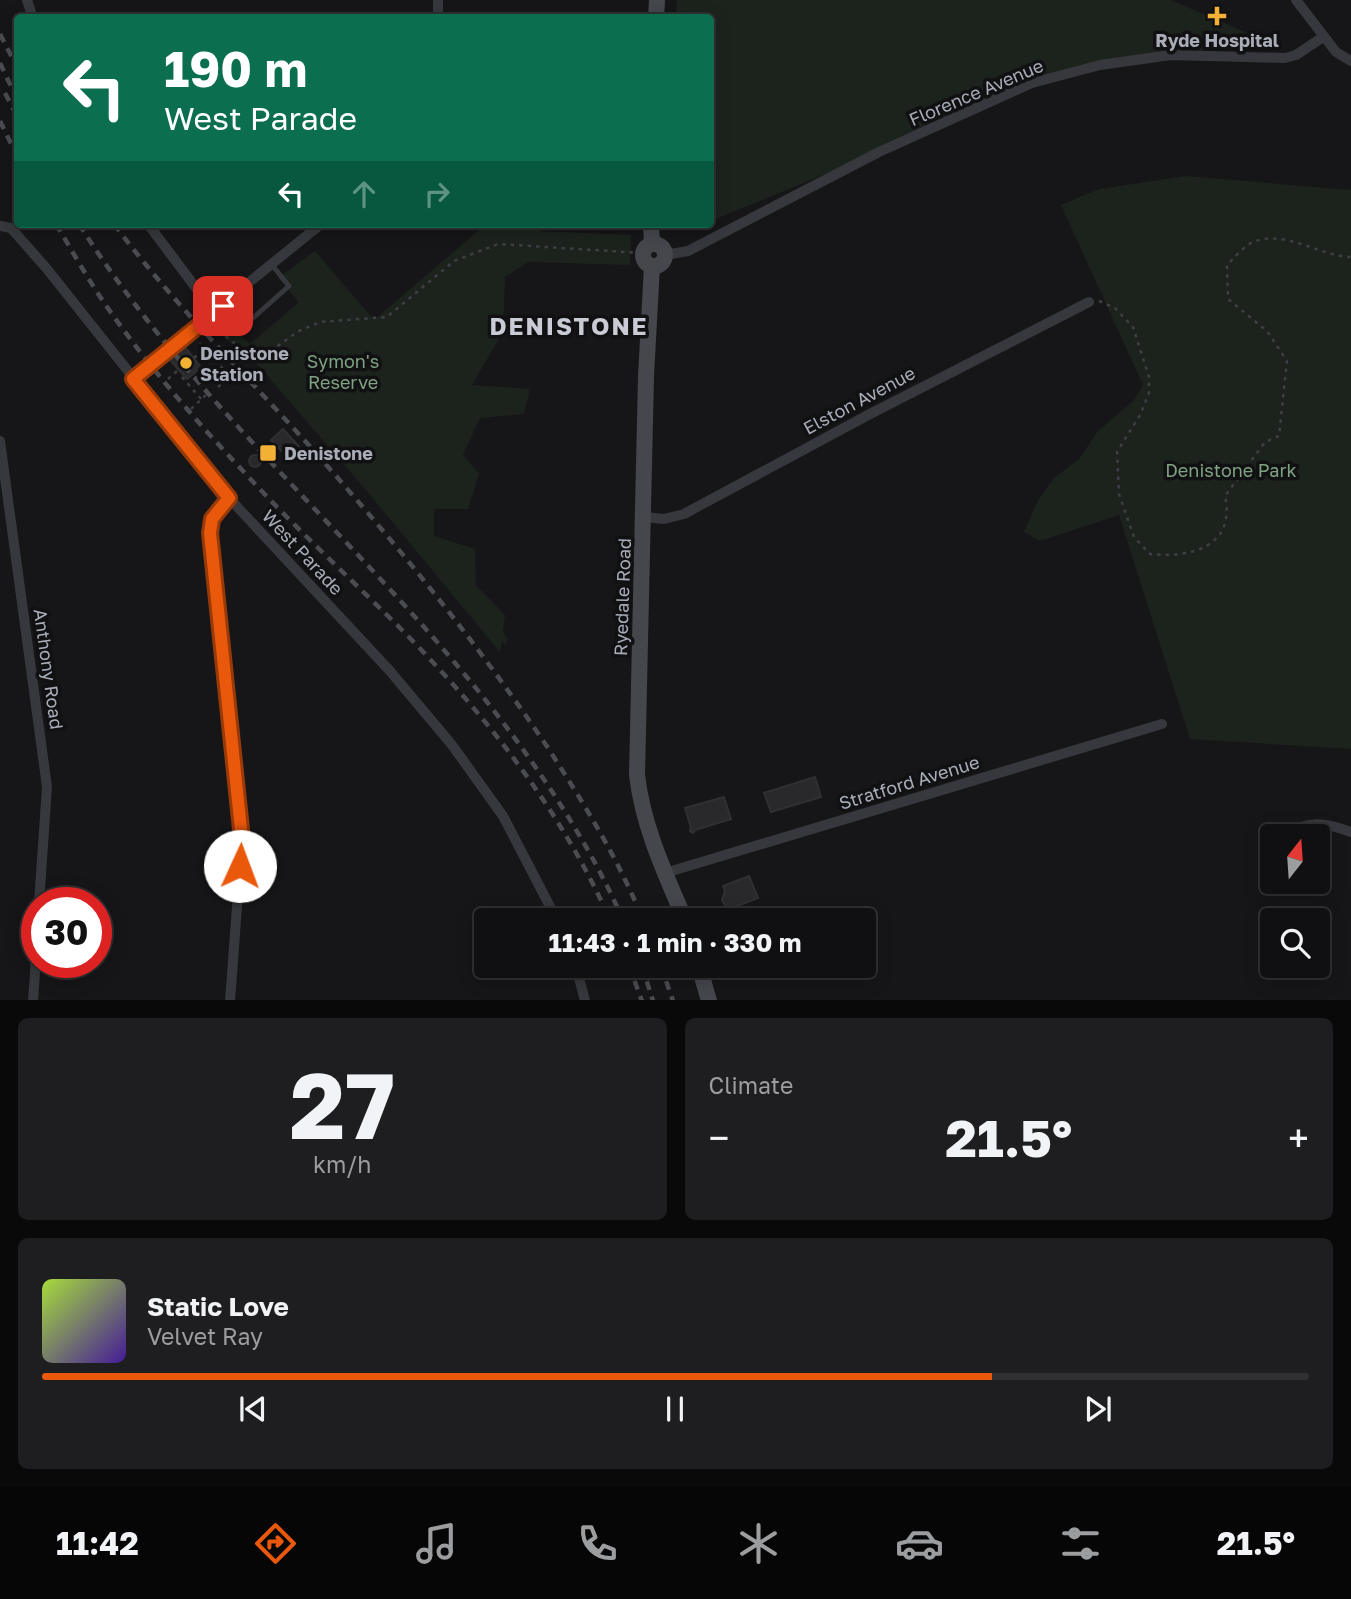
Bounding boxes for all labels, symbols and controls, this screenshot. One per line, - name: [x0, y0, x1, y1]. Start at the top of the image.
- marker: Ryde Hospital: [1207, 6, 1227, 26]
- place label: Ryde Hospital: [1155, 29, 1279, 51]
- text: 190 m: [164, 39, 307, 98]
- icon: left: [49, 42, 140, 133]
- street label: Florence Avenue: [906, 54, 1046, 130]
- text: West Parade: [164, 99, 357, 137]
- icon: left: [272, 175, 310, 213]
- icon: ahead: [345, 175, 383, 213]
- icon: right: [418, 175, 456, 213]
- pin: [193, 276, 253, 336]
- icon: arrive: [204, 287, 242, 325]
- district label: DENISTONE: [489, 311, 649, 340]
- place label: Denistone Station: [200, 342, 289, 385]
- park label: Symon's Reserve: [307, 350, 379, 393]
- marker: Denistone Station: [178, 355, 194, 371]
- street label: Elston Avenue: [799, 361, 919, 439]
- place label: Denistone: [284, 442, 373, 464]
- marker: Denistone: [258, 443, 278, 463]
- park label: Denistone Park: [1165, 459, 1297, 481]
- street label: West Parade: [258, 505, 348, 599]
- street label: Ryedale Road: [609, 538, 635, 656]
- street label: Anthony Road: [30, 607, 68, 731]
- street label: Stratford Avenue: [836, 750, 982, 814]
- north arrow: [1260, 824, 1330, 894]
- map controls: [1260, 824, 1330, 978]
- position arrow: [203, 829, 277, 903]
- speed limit sign: 30: [21, 887, 112, 978]
- button: search: [1260, 908, 1330, 978]
- text: 11:43 · 1 min · 330 m: [548, 927, 802, 958]
- text: 27: [290, 1050, 395, 1159]
- text: Climate: [709, 1071, 793, 1099]
- text: 21.5°: [945, 1106, 1072, 1168]
- text: −: [709, 1115, 729, 1160]
- text: +: [1288, 1115, 1309, 1160]
- text: km/h: [313, 1150, 372, 1178]
- text: Static Love: [147, 1291, 289, 1322]
- text: Velvet Ray: [147, 1322, 263, 1350]
- icon: previous: [234, 1390, 272, 1428]
- icon: pause: [656, 1390, 694, 1428]
- icon: next: [1079, 1390, 1117, 1428]
- icon: directions: [251, 1519, 300, 1568]
- icon: music: [412, 1519, 461, 1568]
- icon: phone: [573, 1519, 622, 1568]
- icon: climate: [734, 1519, 783, 1568]
- icon: car: [895, 1519, 944, 1568]
- icon: filters: [1056, 1519, 1105, 1568]
- text: 11:42: [56, 1524, 139, 1562]
- text: 21.5°: [1217, 1524, 1295, 1562]

